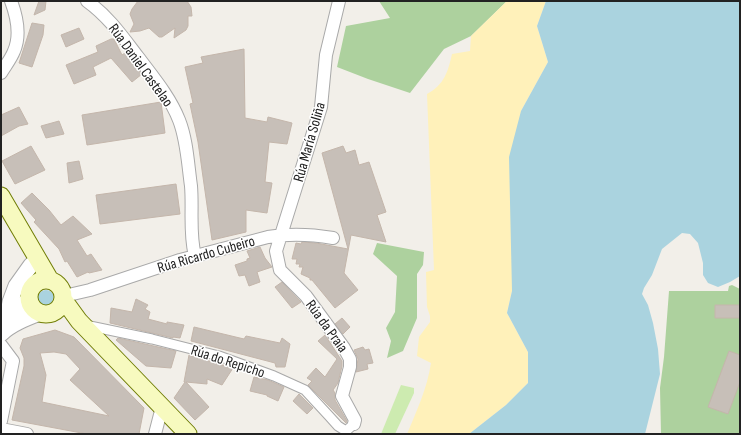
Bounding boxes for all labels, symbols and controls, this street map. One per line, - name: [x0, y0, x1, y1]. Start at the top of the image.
- street label: Rúa Daniel Castelao: [104, 20, 177, 111]
- street label: Rúa María Soliña: [289, 100, 330, 184]
- street label: Rúa Ricardo Cubeiro: [155, 232, 257, 277]
- street label: Rúa da Praia: [301, 296, 352, 357]
- street label: Rúa do Repicho: [188, 341, 267, 382]

